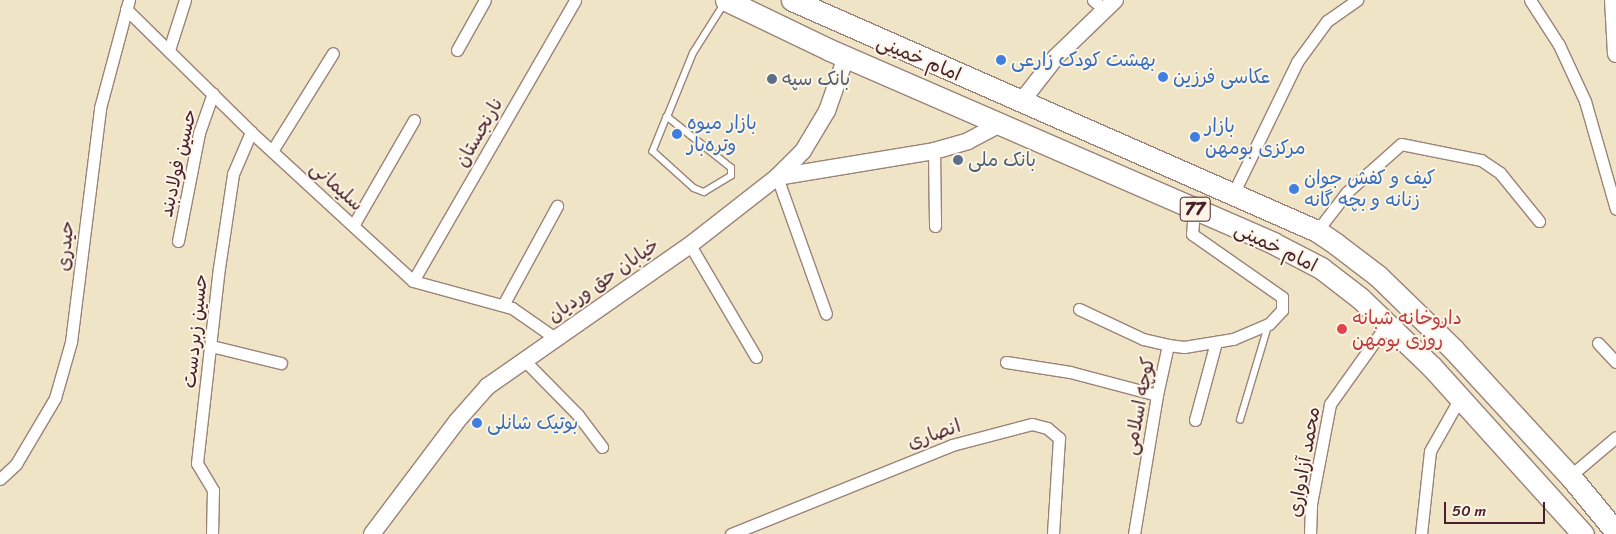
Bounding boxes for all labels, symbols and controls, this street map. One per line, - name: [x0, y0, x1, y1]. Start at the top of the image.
- street label: امام خمینی: [873, 30, 965, 86]
- place label: بهشت کودک زارعی: [1011, 49, 1156, 71]
- marker: بهشت کودک زارعی: [995, 54, 1007, 66]
- place label: عکاسی فرزین: [1173, 66, 1271, 88]
- place label: بانک سپه: [782, 68, 850, 90]
- marker: عکاسی فرزین: [1157, 71, 1169, 83]
- marker: بانک سپه: [766, 73, 778, 85]
- street label: نارنجستان: [450, 93, 508, 171]
- street label: حسین فولادبند: [155, 107, 201, 219]
- place label: بازار میوه وتره‌بار: [687, 112, 757, 156]
- place label: بازار مرکزی بومهن: [1205, 115, 1305, 159]
- marker: بازار میوه وتره‌بار: [671, 128, 683, 140]
- marker: بازار مرکزی بومهن: [1189, 131, 1201, 143]
- place label: بانک ملی: [968, 149, 1036, 171]
- marker: بانک ملی: [952, 154, 964, 166]
- street label: سلیمانی: [306, 156, 368, 216]
- place label: کیف و کفش جوان زنانه و بچه گانه: [1304, 167, 1436, 211]
- marker: کیف و کفش جوان زنانه و بچه گانه: [1288, 183, 1300, 195]
- road number: 77: [1179, 193, 1211, 224]
- street label: امام خمینی: [1231, 217, 1321, 277]
- street label: حیدری: [51, 220, 79, 272]
- street label: خیابان حق وردیان: [543, 233, 663, 327]
- street label: حسین زبردست: [178, 273, 212, 389]
- place label: داروخانه شبانه روزی بومهن: [1352, 307, 1462, 351]
- marker: داروخانه شبانه روزی بومهن: [1336, 323, 1348, 335]
- street label: کوچه اسلامی: [1118, 355, 1160, 457]
- street label: محمد آزادواری: [1283, 405, 1325, 519]
- place label: بوتیک شانلی: [487, 412, 578, 434]
- street label: انصاری: [904, 414, 964, 454]
- marker: بوتیک شانلی: [471, 417, 483, 429]
- scale bar: [1446, 492, 1547, 524]
- text: 50 m: [1452, 498, 1486, 524]

